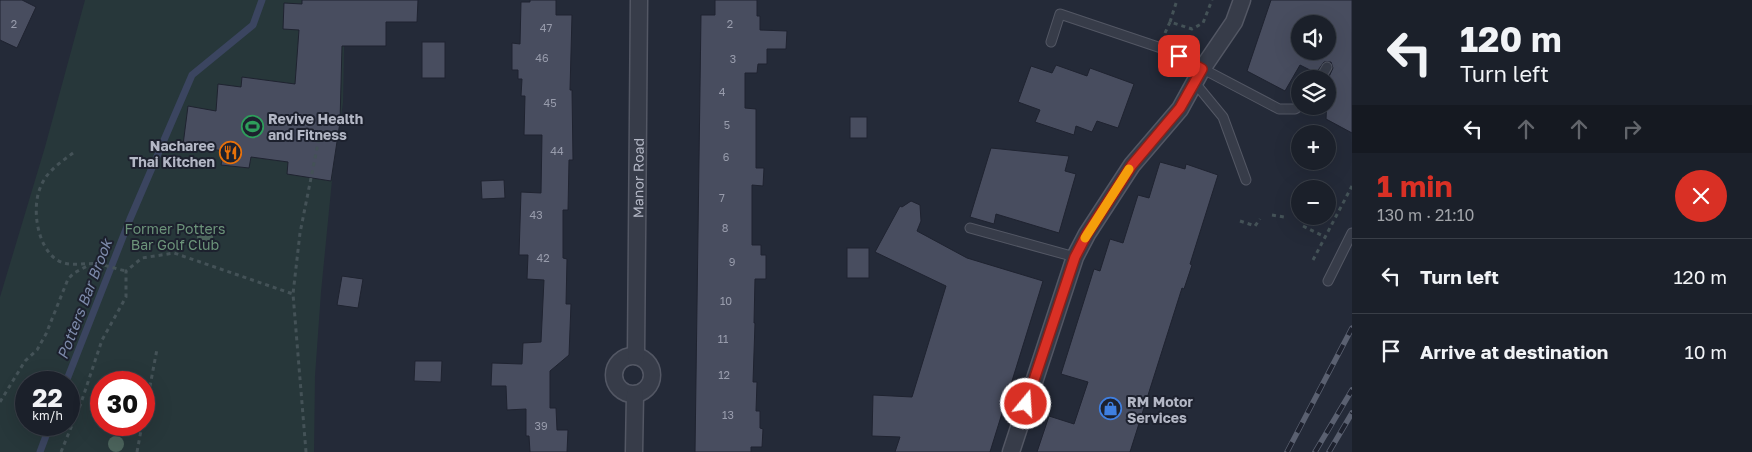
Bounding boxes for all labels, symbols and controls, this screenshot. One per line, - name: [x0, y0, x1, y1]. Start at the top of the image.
- map controls: [1291, 15, 1336, 225]
- button: sound: [1291, 15, 1336, 60]
- house number: 2: [11, 17, 17, 30]
- house number: 2: [727, 17, 733, 30]
- text: 120 m: [1460, 18, 1562, 60]
- icon: left: [1377, 20, 1442, 85]
- house number: 47: [540, 21, 552, 34]
- pin: [1158, 35, 1200, 77]
- icon: arrive: [1165, 42, 1193, 70]
- house number: 46: [535, 51, 549, 64]
- house number: 3: [730, 52, 736, 65]
- text: Turn left: [1460, 60, 1549, 87]
- button: layers: [1291, 70, 1336, 115]
- house number: 4: [719, 85, 726, 98]
- house number: 45: [543, 96, 557, 109]
- place label: Revive Health and Fitness: [268, 110, 363, 143]
- sports icon: Revive Health and Fitness: [240, 114, 264, 138]
- icon: left: [1459, 115, 1487, 143]
- icon: ahead: [1512, 115, 1540, 143]
- icon: ahead: [1565, 115, 1593, 143]
- icon: right: [1618, 115, 1646, 143]
- house number: 5: [724, 118, 730, 131]
- button: +: [1291, 125, 1336, 170]
- place label: Nacharee Thai Kitchen: [129, 137, 215, 170]
- street label: Manor Road: [629, 138, 646, 218]
- restaurant icon: Nacharee Thai Kitchen: [219, 141, 243, 165]
- house number: 44: [550, 144, 564, 157]
- house number: 6: [723, 150, 730, 163]
- text: 1 min: [1377, 168, 1453, 204]
- button: close: [1675, 170, 1727, 222]
- button: −: [1291, 180, 1336, 225]
- house number: 7: [719, 191, 725, 204]
- text: 130 m · 21:10: [1377, 205, 1475, 225]
- house number: 43: [529, 208, 543, 221]
- park label: Former Potters Bar Golf Club: [124, 220, 226, 253]
- house number: 8: [722, 221, 729, 234]
- water label: Potters Bar Brook: [53, 235, 116, 362]
- house number: 42: [536, 251, 550, 264]
- house number: 9: [729, 255, 735, 268]
- icon: left: [1377, 262, 1405, 290]
- text: Turn left: [1420, 265, 1499, 288]
- text: 120 m: [1673, 265, 1727, 288]
- house number: 10: [720, 294, 732, 307]
- house number: 11: [718, 332, 728, 345]
- icon: arrive: [1377, 337, 1405, 365]
- text: Arrive at destination: [1420, 340, 1608, 363]
- text: 10 m: [1684, 340, 1727, 363]
- house number: 12: [718, 368, 730, 381]
- speed limit sign: 30: [90, 371, 155, 436]
- position arrow: [999, 377, 1051, 429]
- text: 22: [32, 382, 63, 413]
- place label: RM Motor Services: [1127, 393, 1193, 426]
- shop icon: RM Motor Services: [1099, 397, 1123, 421]
- text: km/h: [32, 408, 63, 423]
- house number: 13: [722, 408, 734, 421]
- house number: 39: [534, 419, 548, 432]

